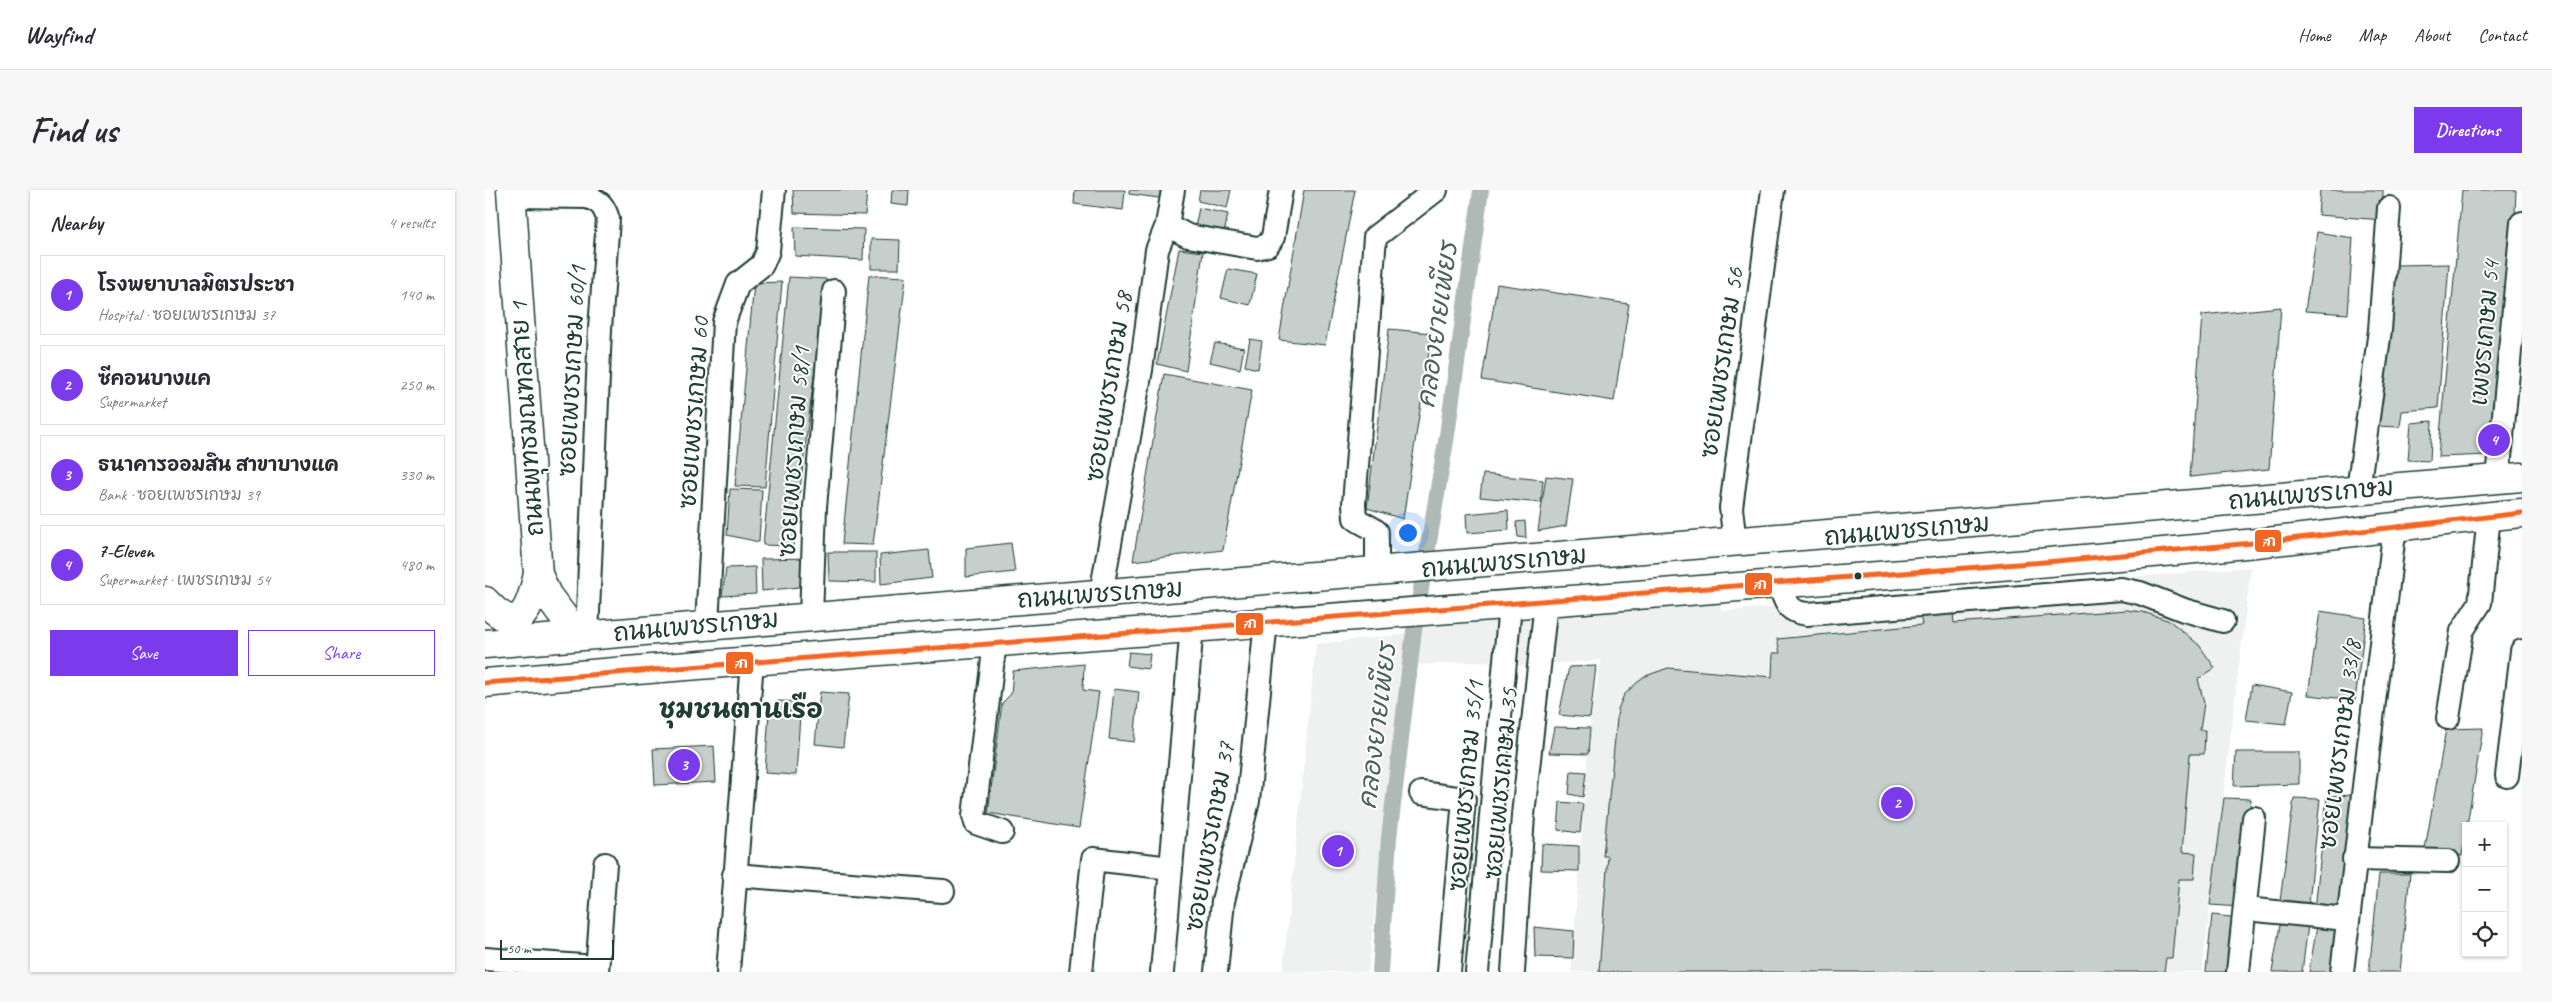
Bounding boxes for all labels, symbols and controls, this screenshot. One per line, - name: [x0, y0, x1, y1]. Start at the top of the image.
- text: Wayfind: [25, 20, 92, 50]
- text: Home: [2298, 24, 2331, 46]
- text: Map: [2359, 24, 2386, 46]
- text: About: [2414, 24, 2450, 46]
- text: Contact: [2478, 24, 2527, 46]
- button: Directions: [2414, 107, 2522, 153]
- text: Find us: [30, 108, 117, 153]
- text: Nearby: [50, 210, 103, 236]
- text: 4 results: [388, 213, 435, 233]
- water label: คลองยายเพียร: [1409, 237, 1465, 410]
- street label: เพชรเกษม 54: [2463, 256, 2508, 407]
- street label: ซอยเพชรเกษม 60/1: [550, 263, 594, 477]
- street label: ซอยเพชรเกษม 56: [1693, 265, 1751, 460]
- text: โรงพยาบาลมิตรประชา: [98, 273, 294, 297]
- text: 1: [63, 285, 71, 305]
- text: 140 m: [400, 285, 434, 305]
- street label: ซอยเพชรเกษม 58: [1078, 287, 1140, 484]
- street label: ถนนพุทธมณฑลสาย 1: [503, 299, 553, 537]
- text: Hospital · ซอยเพชรเกษม 37: [98, 305, 275, 325]
- street label: ซอยเพชรเกษม 60: [671, 314, 717, 510]
- street label: ซอยเพชรเกษม 58/1: [771, 344, 817, 559]
- text: ซีคอนบางแค: [98, 367, 211, 391]
- text: 2: [63, 375, 71, 395]
- text: 250 m: [400, 375, 434, 395]
- text: Supermarket: [98, 392, 166, 412]
- pin: 4: [2478, 421, 2510, 459]
- text: ธนาคารออมสิน สาขาบางแค: [98, 453, 339, 477]
- text: 3: [63, 465, 71, 485]
- text: 330 m: [400, 465, 434, 485]
- street label: ถนนเพชรเกษม: [2227, 471, 2395, 517]
- text: Bank · ซอยเพชรเกษม 39: [98, 485, 260, 505]
- street label: ถนนเพชรเกษม: [1823, 507, 1991, 553]
- your location: [1395, 520, 1421, 546]
- line badge: 7ก: [2254, 529, 2282, 553]
- text: 7ก: [2260, 533, 2276, 550]
- text: 7-Eleven: [98, 539, 154, 563]
- street label: ถนนเพชรเกษม: [1420, 539, 1588, 585]
- text: 4: [63, 555, 71, 575]
- text: 480 m: [400, 555, 434, 575]
- text: Supermarket · เพชรเกษม 54: [98, 570, 270, 590]
- unlabelled marker: [1853, 571, 1863, 581]
- street label: ถนนเพชรเกษม: [1016, 572, 1184, 616]
- line badge: 7ก: [1744, 572, 1773, 596]
- text: 7ก: [1751, 576, 1767, 593]
- street label: ถนนเพชรเกษม: [612, 603, 780, 649]
- line badge: 7ก: [1235, 612, 1264, 636]
- text: 7ก: [1241, 615, 1257, 632]
- button: Save: [50, 630, 238, 676]
- button: Share: [248, 630, 435, 676]
- street label: ซอยเพชรเกษม 33/8: [2311, 635, 2369, 852]
- water label: คลองยายเพียร: [1350, 638, 1404, 811]
- line badge: 7ก: [725, 651, 754, 675]
- text: 7ก: [732, 655, 748, 672]
- street label: ซอยเพชรเกษม 35/1: [1441, 678, 1491, 893]
- street label: ซอยเพชรเกษม 35: [1477, 685, 1525, 881]
- district label: ชุมชนตานเรือ: [659, 692, 823, 729]
- street label: ซอยเพชรเกษม 37: [1178, 738, 1243, 934]
- pin: 3: [668, 746, 700, 784]
- pin: 2: [1881, 784, 1913, 822]
- map controls: [2462, 822, 2507, 957]
- button: +: [2462, 822, 2507, 867]
- pin: 1: [1322, 832, 1354, 870]
- button: −: [2462, 867, 2507, 912]
- button: locate: [2462, 912, 2507, 957]
- scale bar: [500, 937, 614, 960]
- text: 50 m: [507, 940, 531, 957]

